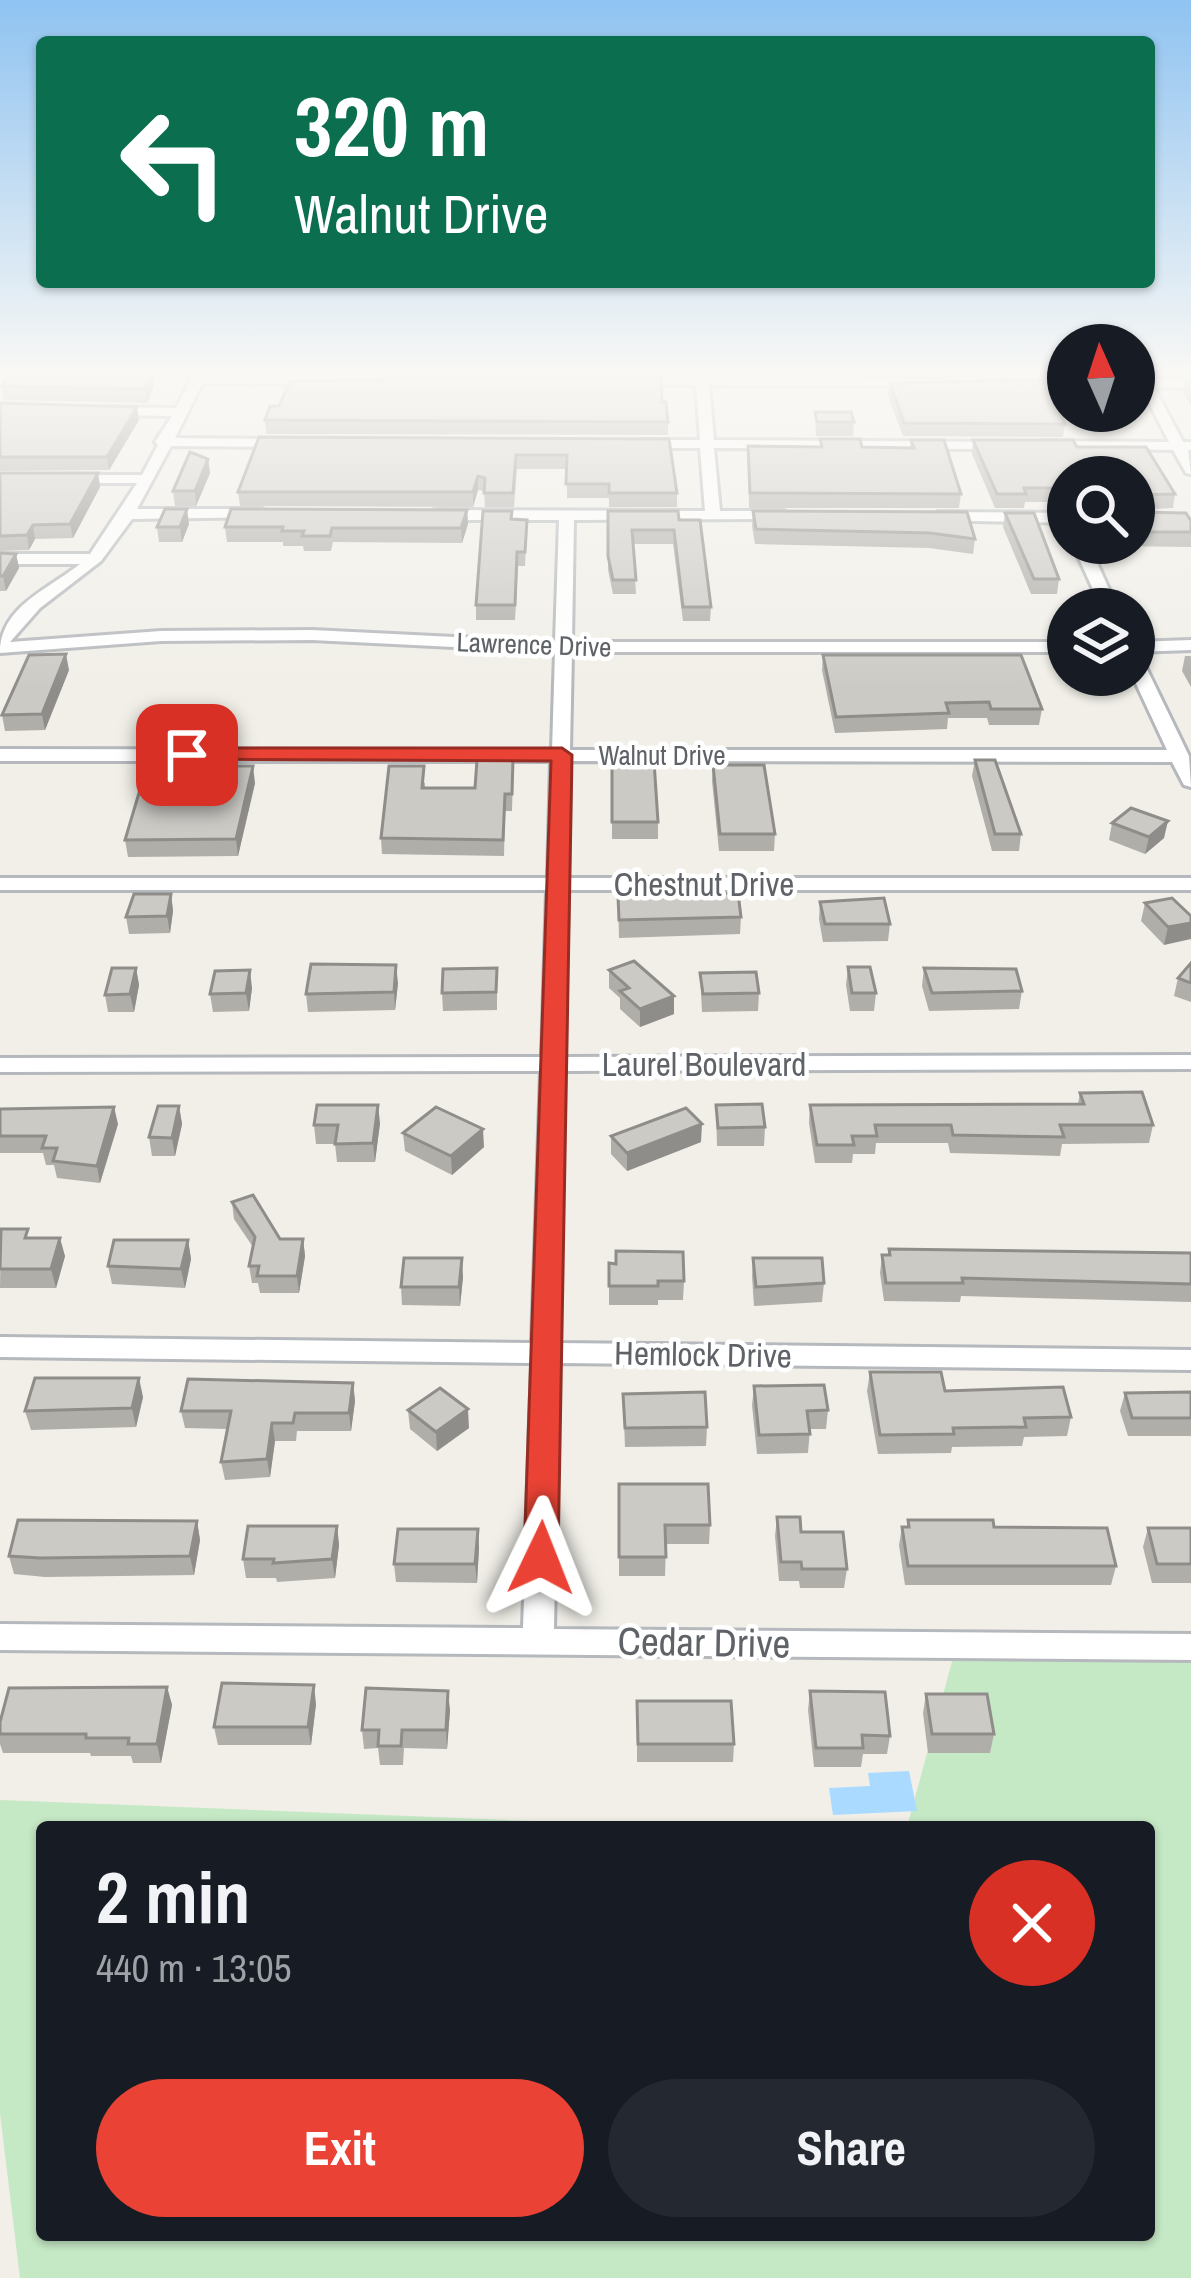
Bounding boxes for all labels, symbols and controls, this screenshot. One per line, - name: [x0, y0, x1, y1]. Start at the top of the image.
- text: 320 m: [294, 69, 489, 182]
- icon: left: [96, 84, 252, 240]
- text: Walnut Drive: [294, 177, 548, 250]
- north arrow: [1047, 324, 1155, 432]
- map controls: [1047, 324, 1155, 696]
- button: search: [1047, 456, 1155, 564]
- button: layers: [1047, 588, 1155, 696]
- street label: Lawrence Drive: [456, 623, 612, 665]
- pin: [136, 704, 238, 806]
- icon: arrive: [154, 722, 220, 788]
- street label: Walnut Drive: [598, 737, 726, 773]
- street label: Chestnut Drive: [614, 862, 794, 906]
- street label: Laurel Boulevard: [602, 1042, 806, 1086]
- street label: Hemlock Drive: [614, 1330, 792, 1378]
- position arrow: [478, 1495, 604, 1621]
- street label: Cedar Drive: [617, 1614, 791, 1670]
- text: 2 min: [96, 1848, 250, 1945]
- button: close: [969, 1860, 1095, 1986]
- text: 440 m · 13:05: [96, 1942, 292, 1994]
- button: Exit: [96, 2079, 584, 2217]
- button: Share: [608, 2079, 1095, 2217]

